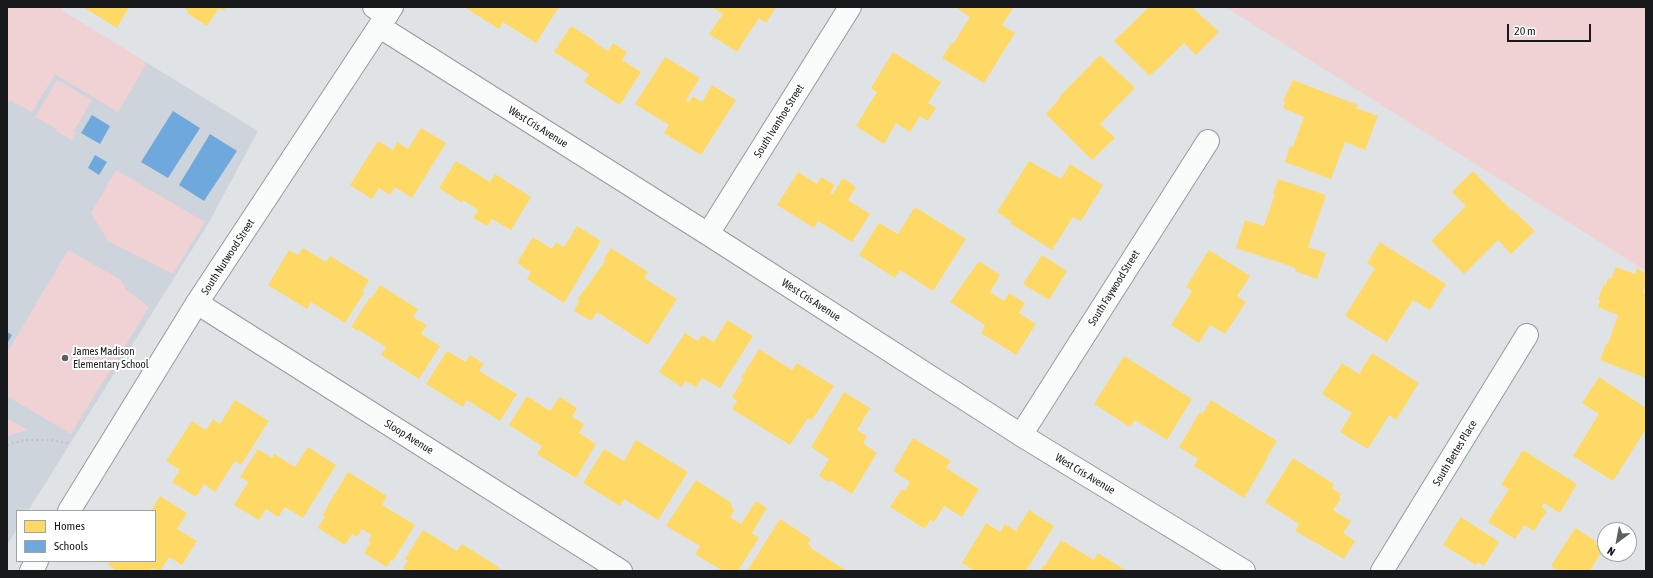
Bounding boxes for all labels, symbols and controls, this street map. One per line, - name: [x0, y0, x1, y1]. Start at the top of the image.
- scale bar: [1509, 16, 1593, 42]
- text: 20 m: [1514, 24, 1536, 38]
- street label: South Ivanhoe Street: [751, 82, 807, 160]
- street label: West Cris Avenue: [506, 103, 570, 151]
- street label: South Nutwood Street: [199, 217, 257, 297]
- street label: South Faywood Street: [1085, 248, 1143, 328]
- street label: West Cris Avenue: [779, 276, 843, 324]
- place label: James Madison Elementary School: [73, 345, 149, 371]
- marker: James Madison Elementary School: [60, 353, 70, 363]
- street label: Sloop Avenue: [382, 417, 436, 457]
- street label: South Bettes Place: [1430, 418, 1480, 488]
- street label: West Cris Avenue: [1053, 451, 1117, 497]
- legend: [16, 510, 156, 562]
- text: Homes: [54, 519, 85, 533]
- north arrow: [1597, 522, 1637, 562]
- text: Schools: [54, 539, 88, 553]
- text: N: [1605, 545, 1617, 558]

